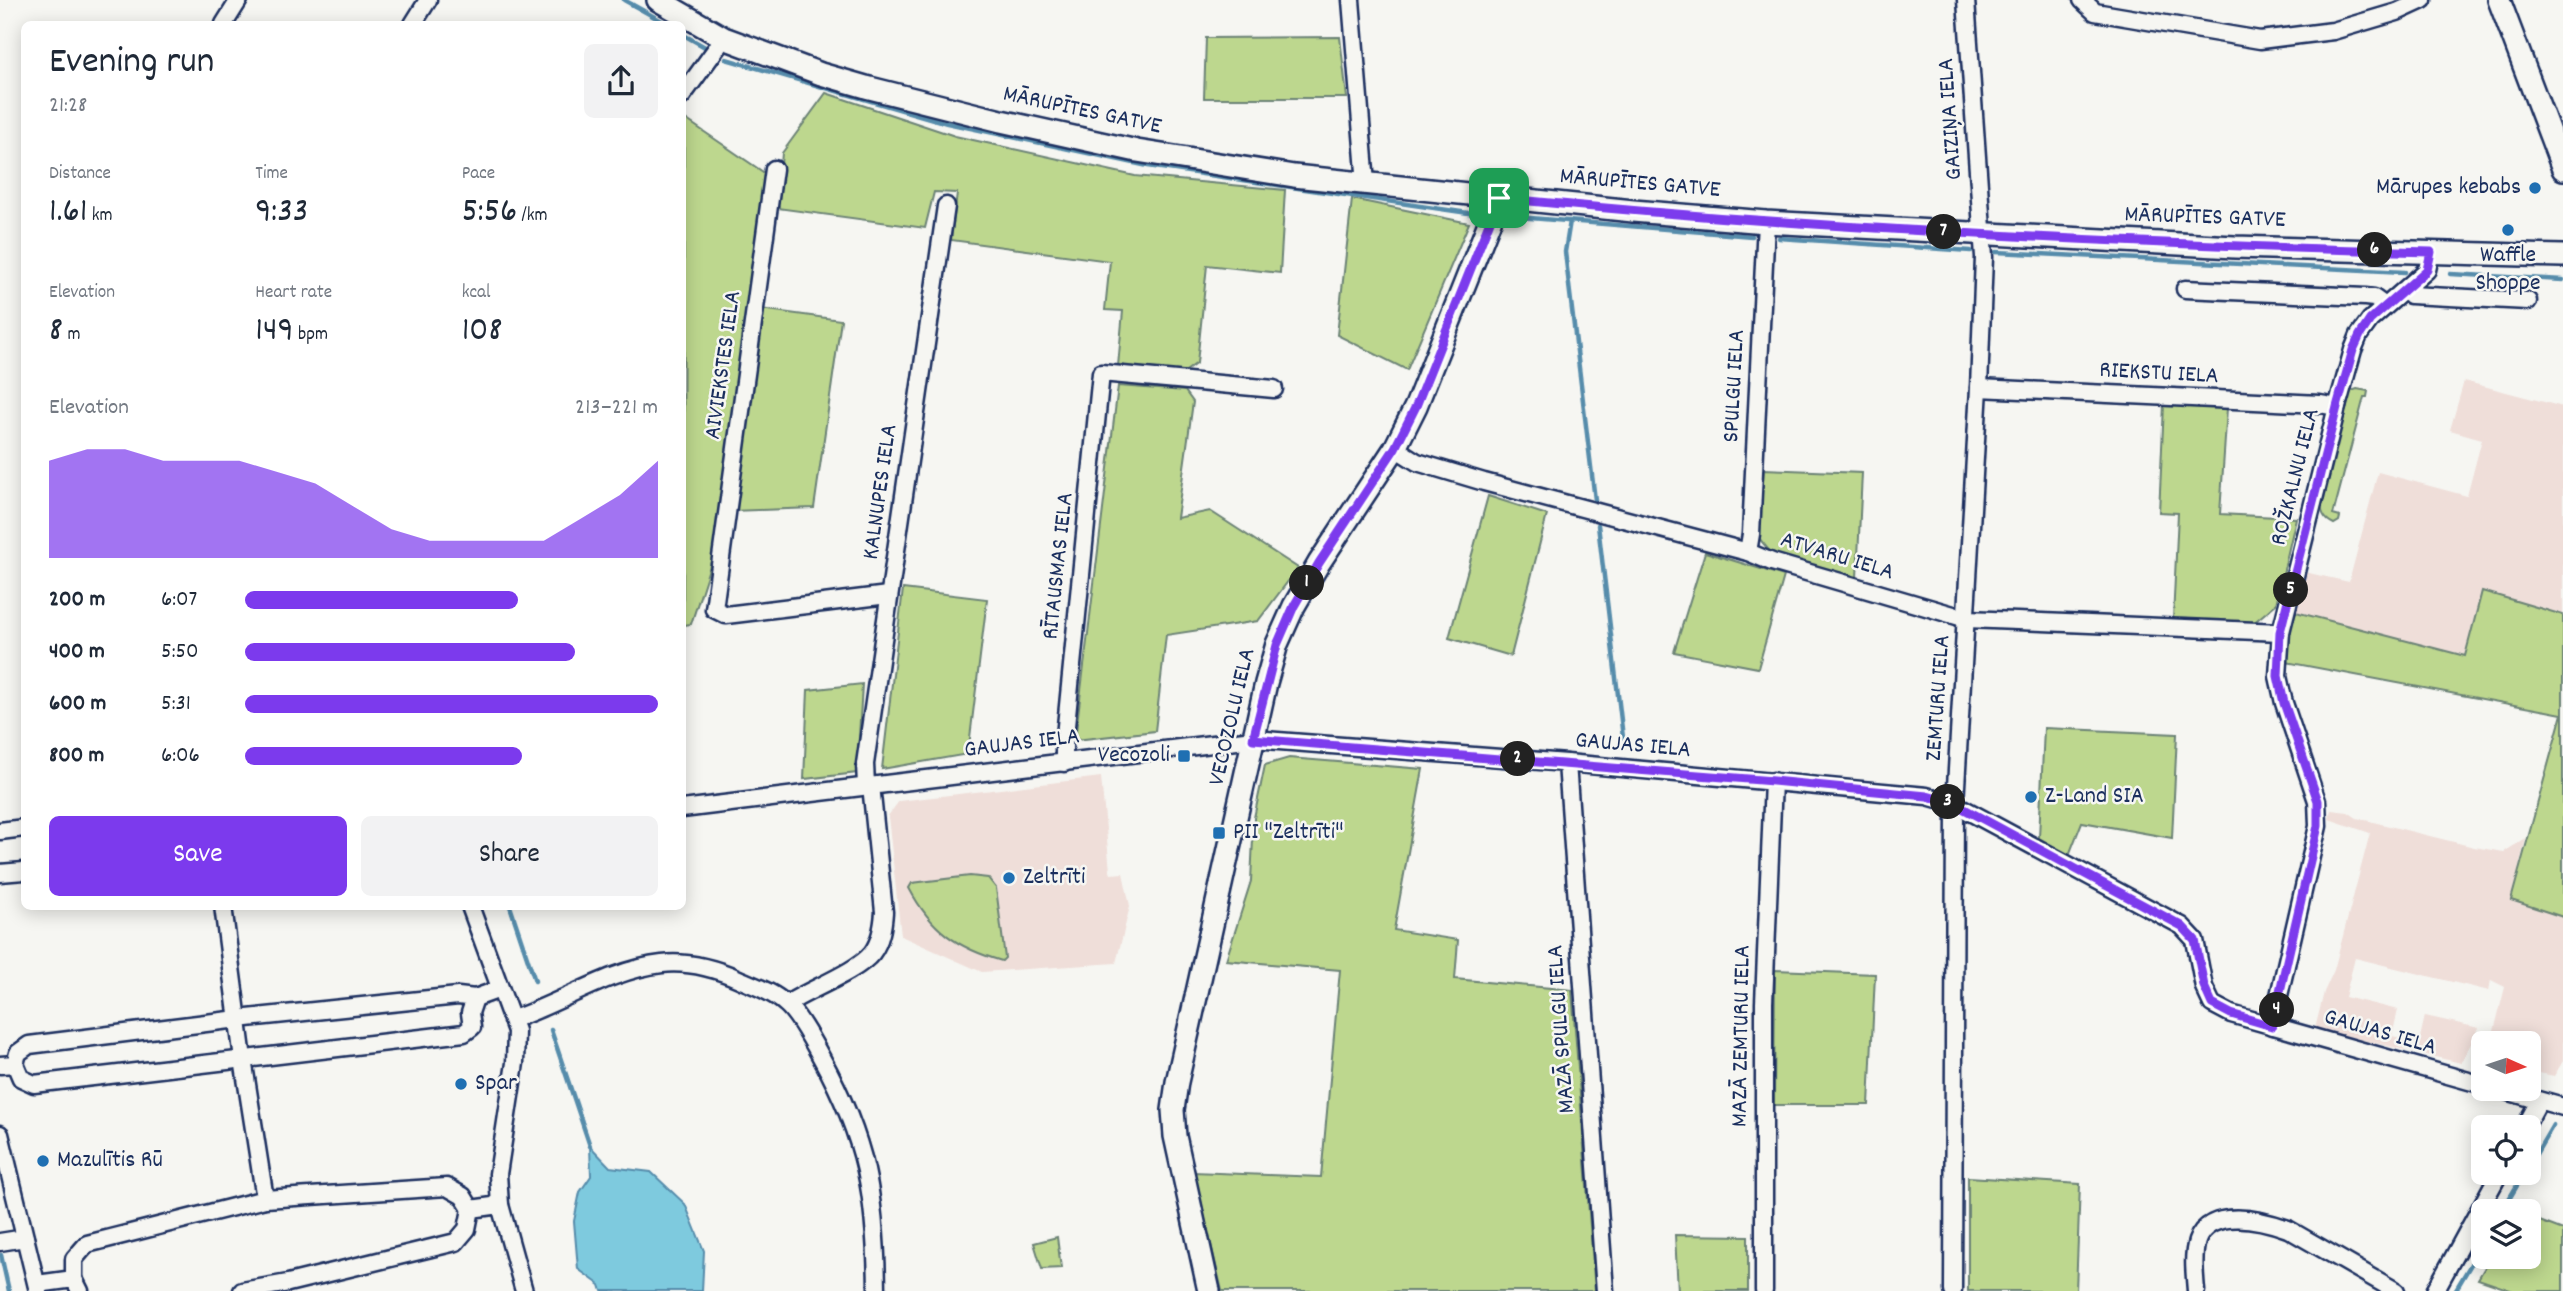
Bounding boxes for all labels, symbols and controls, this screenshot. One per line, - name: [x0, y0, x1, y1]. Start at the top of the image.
- text: Evening run: [49, 36, 214, 91]
- button: share: [584, 44, 658, 118]
- street label: GAIZIŅA IELA: [1930, 57, 1972, 181]
- street label: MĀRUPĪTES GATVE: [1000, 78, 1164, 144]
- text: 21:28: [49, 90, 87, 123]
- street label: MĀRUPĪTES GATVE: [1558, 160, 1722, 208]
- text: Distance: [49, 161, 111, 188]
- text: Time: [255, 161, 288, 188]
- text: Pace: [462, 161, 495, 188]
- pin: [1469, 168, 1529, 228]
- place label: Mārupes kebabs: [2376, 171, 2521, 205]
- icon: arrive: [1480, 179, 1518, 217]
- marker: Mārupes kebabs: [2527, 180, 2543, 196]
- text: 1.61: [49, 188, 87, 238]
- text: 9:33: [255, 188, 308, 238]
- text: 5:56: [462, 188, 517, 238]
- street label: MĀRUPĪTES GATVE: [2124, 198, 2286, 238]
- text: km: [87, 203, 113, 230]
- text: /km: [517, 203, 548, 230]
- pin: 7: [1926, 215, 1962, 250]
- text: 7: [1940, 218, 1947, 245]
- marker: Waffle Shoppe: [2500, 222, 2516, 238]
- pin: 6: [2358, 232, 2392, 268]
- text: 6: [2370, 236, 2379, 263]
- place label: Waffle Shoppe: [2476, 239, 2540, 301]
- text: Elevation: [49, 280, 115, 307]
- text: Heart rate: [255, 280, 332, 307]
- text: kcal: [462, 280, 491, 307]
- street label: AIVIEKSTES IELA: [697, 288, 751, 442]
- text: 8: [49, 307, 63, 357]
- text: 149: [255, 307, 294, 357]
- text: 108: [462, 307, 502, 357]
- text: m: [63, 322, 80, 349]
- text: bpm: [294, 322, 328, 349]
- street label: SPULGU IELA: [1715, 329, 1755, 443]
- street label: RIEKSTU IELA: [2098, 354, 2220, 394]
- text: Elevation: [49, 392, 129, 425]
- text: 213–221 m: [575, 392, 658, 425]
- street label: ROŽKALNU IELA: [2263, 405, 2329, 549]
- street label: KALNUPES IELA: [855, 422, 907, 562]
- street label: RĪTAUSMAS IELA: [1034, 491, 1084, 641]
- street label: ATVARU IELA: [1776, 524, 1898, 590]
- pin: 1: [1290, 566, 1324, 600]
- text: 1: [1304, 569, 1309, 596]
- pin: 5: [2274, 572, 2308, 608]
- text: 5: [2286, 576, 2295, 603]
- text: 200 m: [49, 584, 105, 617]
- text: 6:07: [161, 584, 197, 617]
- street label: ZEMTURU IELA: [1918, 634, 1960, 762]
- text: 400 m: [49, 636, 105, 669]
- text: 5:50: [161, 636, 199, 669]
- street label: VECOZOLU IELA: [1201, 645, 1265, 789]
- text: 600 m: [49, 688, 106, 721]
- text: 5:31: [161, 688, 191, 721]
- street label: GAUJAS IELA: [962, 720, 1082, 768]
- street label: GAUJAS IELA: [1574, 724, 1692, 768]
- place label: Vecozoli: [1098, 739, 1170, 773]
- text: 800 m: [49, 740, 104, 773]
- text: 6:06: [161, 740, 200, 773]
- pin: 2: [1500, 742, 1536, 776]
- text: 2: [1513, 745, 1522, 772]
- marker: Vecozoli: [1176, 748, 1192, 764]
- place label: Z-Land SIA: [2045, 780, 2144, 814]
- pin: 3: [1930, 784, 1966, 820]
- text: 3: [1943, 788, 1952, 815]
- marker: Z-Land SIA: [2023, 789, 2039, 805]
- button: Save: [49, 816, 347, 896]
- button: Share: [361, 816, 658, 896]
- place label: PII "Zeltrīti": [1233, 816, 1344, 850]
- marker: PII "Zeltrīti": [1211, 825, 1227, 841]
- place label: Zeltrīti: [1023, 861, 1085, 895]
- marker: Zeltrīti: [1001, 870, 1017, 886]
- street label: MAZĀ SPULGU IELA: [1539, 944, 1585, 1114]
- street label: MAZĀ ZEMTURU IELA: [1723, 945, 1761, 1127]
- pin: 4: [2260, 992, 2294, 1028]
- text: 4: [2273, 996, 2280, 1023]
- street label: GAUJAS IELA: [2320, 1001, 2440, 1065]
- north arrow: [2471, 1031, 2541, 1101]
- map controls: [2471, 1031, 2541, 1269]
- place label: Spar: [475, 1067, 517, 1101]
- marker: Spar: [453, 1076, 469, 1092]
- button: locate: [2471, 1115, 2541, 1185]
- place label: Mazulītis Rū: [57, 1144, 163, 1178]
- marker: Mazulītis Rū: [35, 1153, 51, 1169]
- button: layers: [2471, 1199, 2541, 1269]

